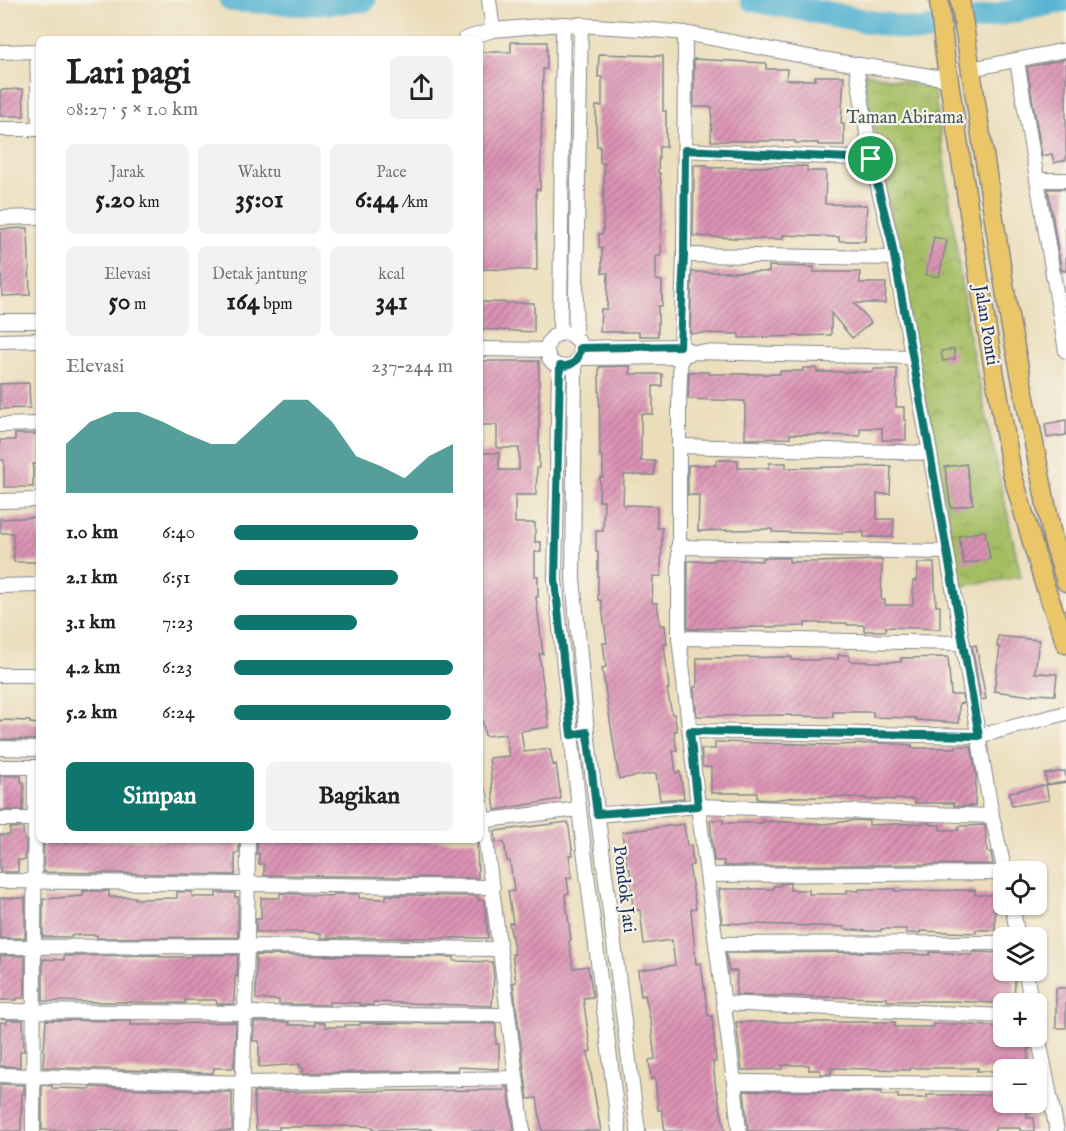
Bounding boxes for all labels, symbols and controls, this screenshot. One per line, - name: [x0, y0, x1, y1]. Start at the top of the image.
- text: Lari pagi: [66, 53, 191, 95]
- button: share: [390, 56, 453, 119]
- text: 08:27 · 5 × 1.0 km: [66, 97, 198, 122]
- park label: Taman Abirama: [846, 107, 964, 130]
- pin: [845, 133, 896, 184]
- icon: arrive: [854, 142, 887, 175]
- text: Jarak: [110, 163, 145, 183]
- text: Waktu: [238, 163, 281, 183]
- text: Pace: [376, 163, 407, 183]
- text: 5.20: [95, 183, 135, 216]
- text: 35:01: [235, 183, 284, 216]
- text: 6:44: [355, 183, 398, 216]
- text: km: [135, 193, 160, 213]
- text: /km: [398, 193, 428, 213]
- text: Elevasi: [104, 265, 151, 285]
- text: Detak jantung: [212, 265, 307, 285]
- text: kcal: [378, 265, 405, 285]
- street label: Jalan Ponti: [968, 281, 1003, 367]
- text: 50: [109, 285, 131, 318]
- text: 164: [226, 285, 260, 318]
- text: 341: [375, 285, 408, 318]
- text: m: [131, 295, 146, 315]
- text: bpm: [260, 295, 293, 315]
- text: Elevasi: [66, 354, 124, 379]
- text: 237–244 m: [371, 354, 453, 379]
- text: 1.0 km: [66, 520, 118, 545]
- text: 6:40: [162, 520, 195, 545]
- text: 2.1 km: [66, 565, 118, 590]
- text: 6:51: [162, 565, 190, 590]
- text: 3.1 km: [66, 610, 116, 635]
- text: 7:23: [162, 610, 193, 635]
- text: 4.2 km: [66, 655, 120, 680]
- text: 6:23: [162, 655, 193, 680]
- text: 5.2 km: [66, 700, 117, 725]
- text: 6:24: [162, 700, 195, 725]
- button: Simpan: [66, 762, 254, 831]
- button: Bagikan: [266, 762, 453, 831]
- street label: Pondok Jati: [607, 844, 640, 934]
- map controls: [993, 861, 1047, 1113]
- button: locate: [993, 861, 1047, 915]
- button: layers: [993, 927, 1047, 981]
- button: +: [993, 993, 1047, 1047]
- button: −: [993, 1059, 1047, 1113]

